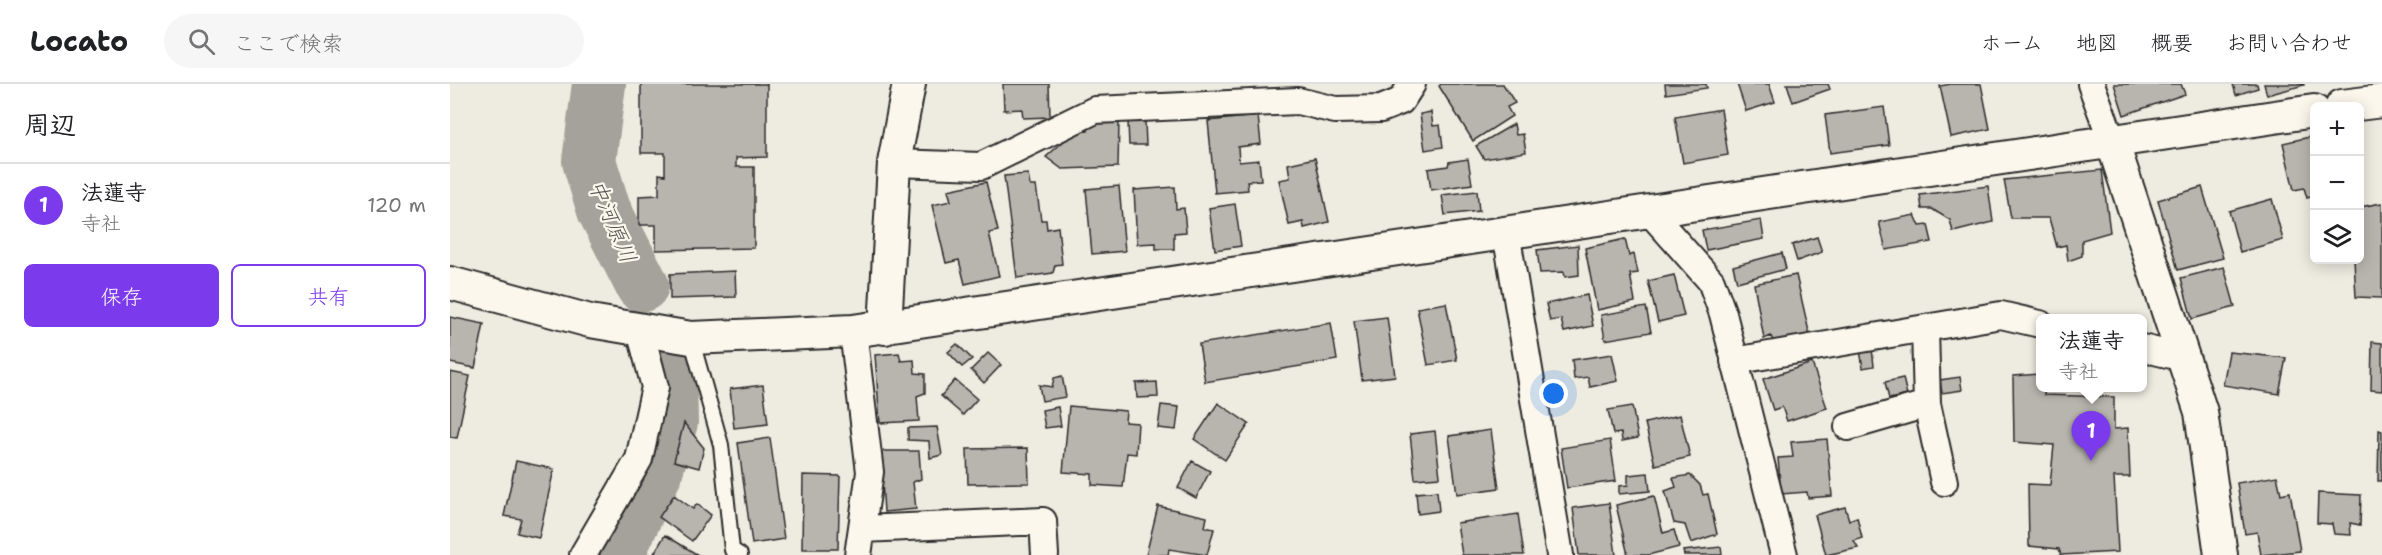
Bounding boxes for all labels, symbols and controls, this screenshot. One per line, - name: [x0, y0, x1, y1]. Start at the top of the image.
- search box: [164, 14, 584, 68]
- text: Locato: [30, 22, 128, 60]
- icon: search: [185, 25, 218, 58]
- text: ここで検索: [233, 29, 343, 58]
- text: ホーム: [1981, 29, 2043, 57]
- text: 地図: [2076, 29, 2118, 57]
- text: 概要: [2151, 29, 2193, 57]
- text: お問い合わせ: [2226, 29, 2352, 57]
- map controls: [2310, 102, 2364, 264]
- button: +: [2310, 102, 2364, 156]
- text: 周辺: [24, 107, 76, 142]
- button: −: [2310, 156, 2364, 210]
- water label: 中河原川: [582, 175, 643, 267]
- text: 法蓮寺: [81, 178, 147, 207]
- text: 1: [39, 192, 48, 218]
- text: 120 m: [367, 192, 426, 218]
- text: 寺社: [81, 210, 121, 236]
- button: layers: [2310, 210, 2364, 264]
- button: 保存: [24, 264, 219, 327]
- button: 共有: [231, 264, 426, 327]
- popup: [2036, 314, 2147, 392]
- text: 法蓮寺: [2058, 326, 2125, 355]
- text: 寺社: [2058, 358, 2098, 384]
- your location: [1539, 379, 1568, 408]
- pin: 1: [2072, 412, 2110, 461]

